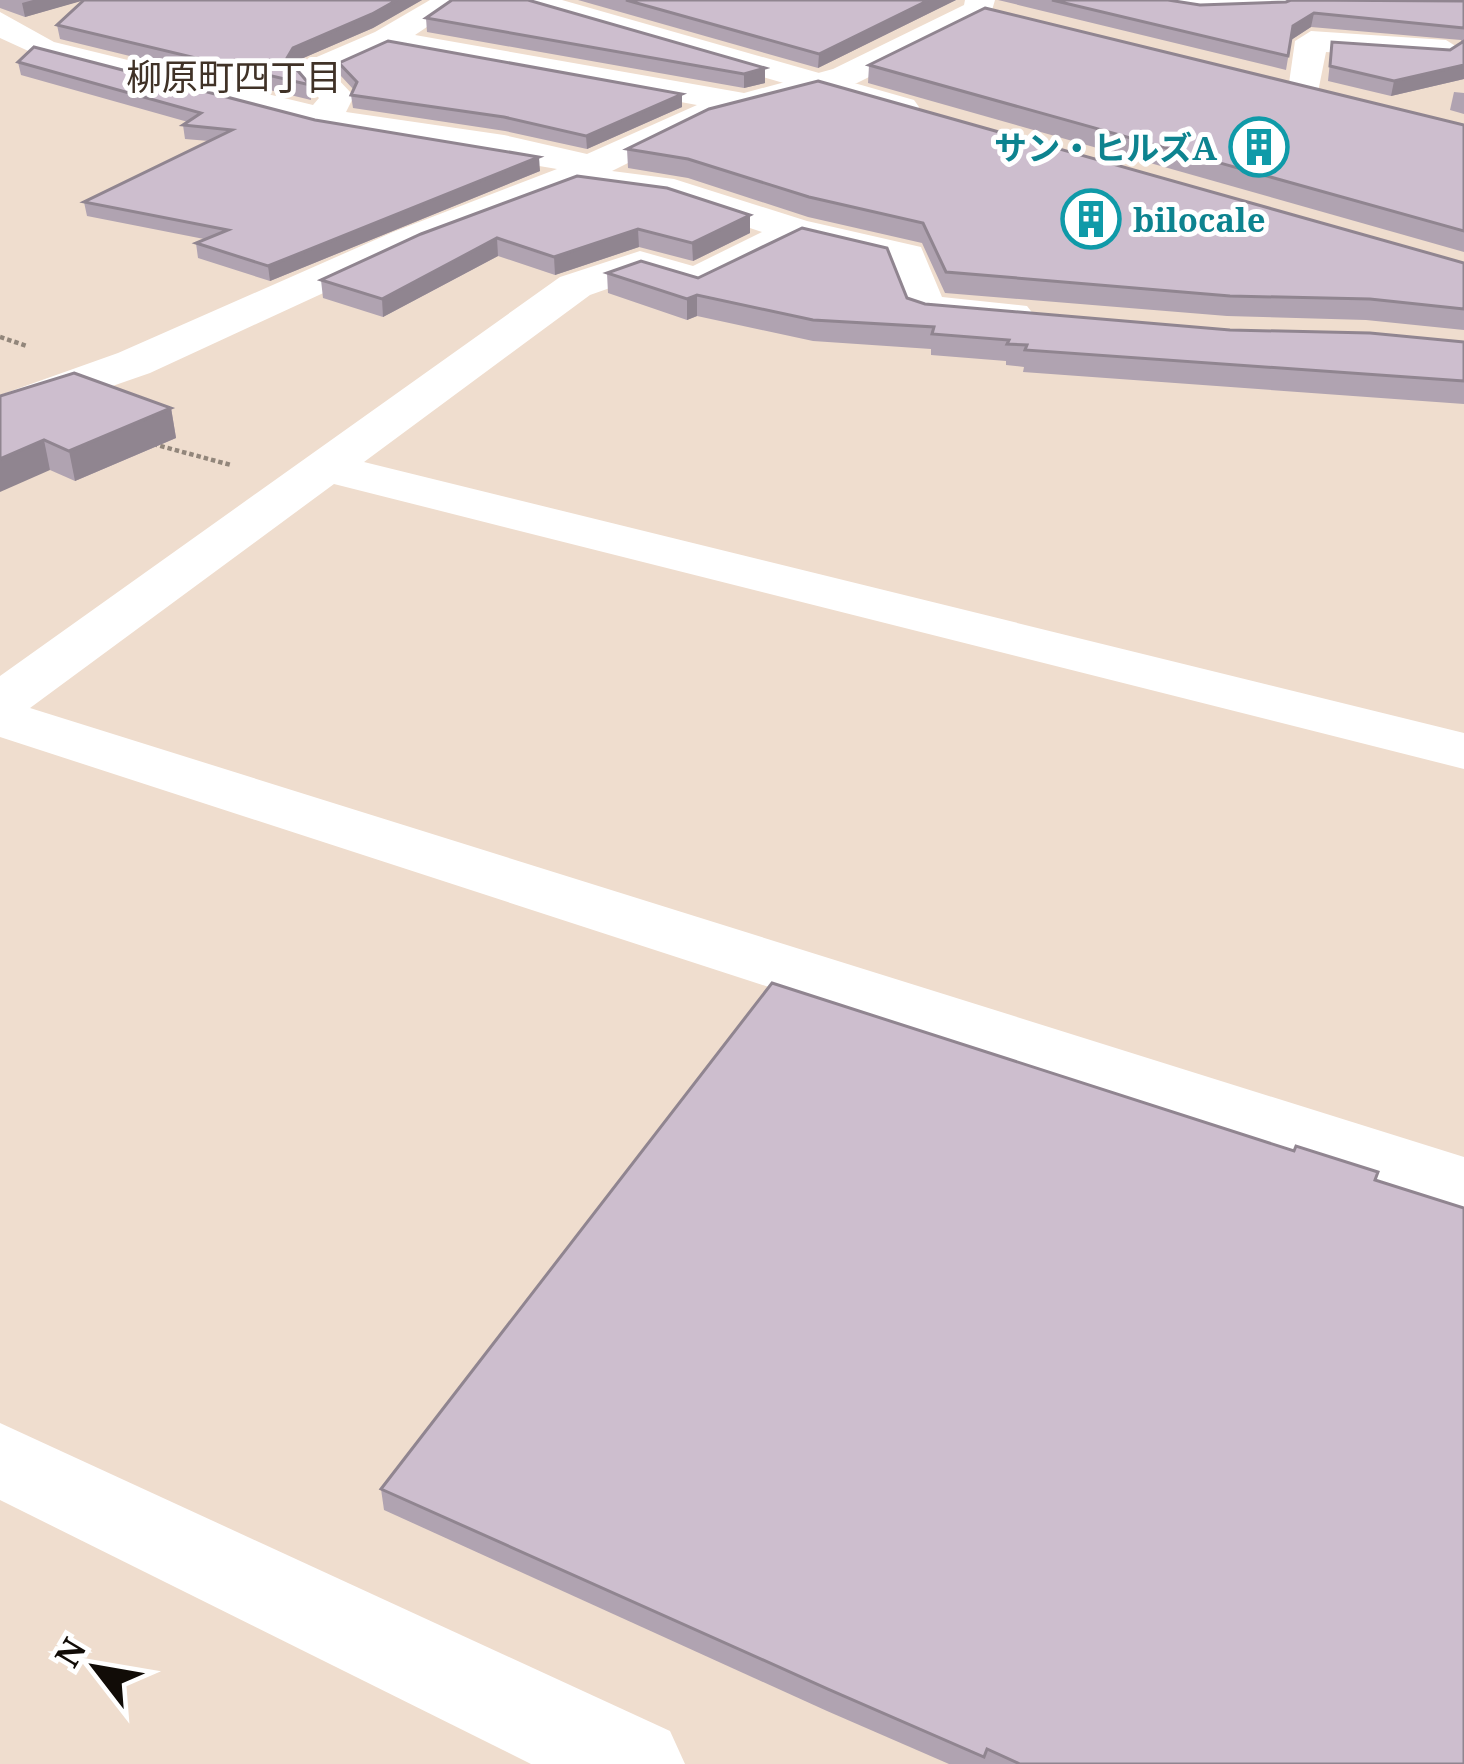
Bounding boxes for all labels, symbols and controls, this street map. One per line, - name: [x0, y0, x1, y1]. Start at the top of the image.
- district label: 柳原町四丁目: [126, 52, 342, 101]
- building icon: サン・ヒルズA: [1228, 116, 1290, 178]
- place label: サン・ヒルズA: [994, 125, 1217, 170]
- building icon: bilocale: [1060, 188, 1122, 250]
- place label: bilocale: [1133, 197, 1266, 242]
- north arrow: [36, 1608, 156, 1728]
- text: N: [44, 1630, 96, 1675]

